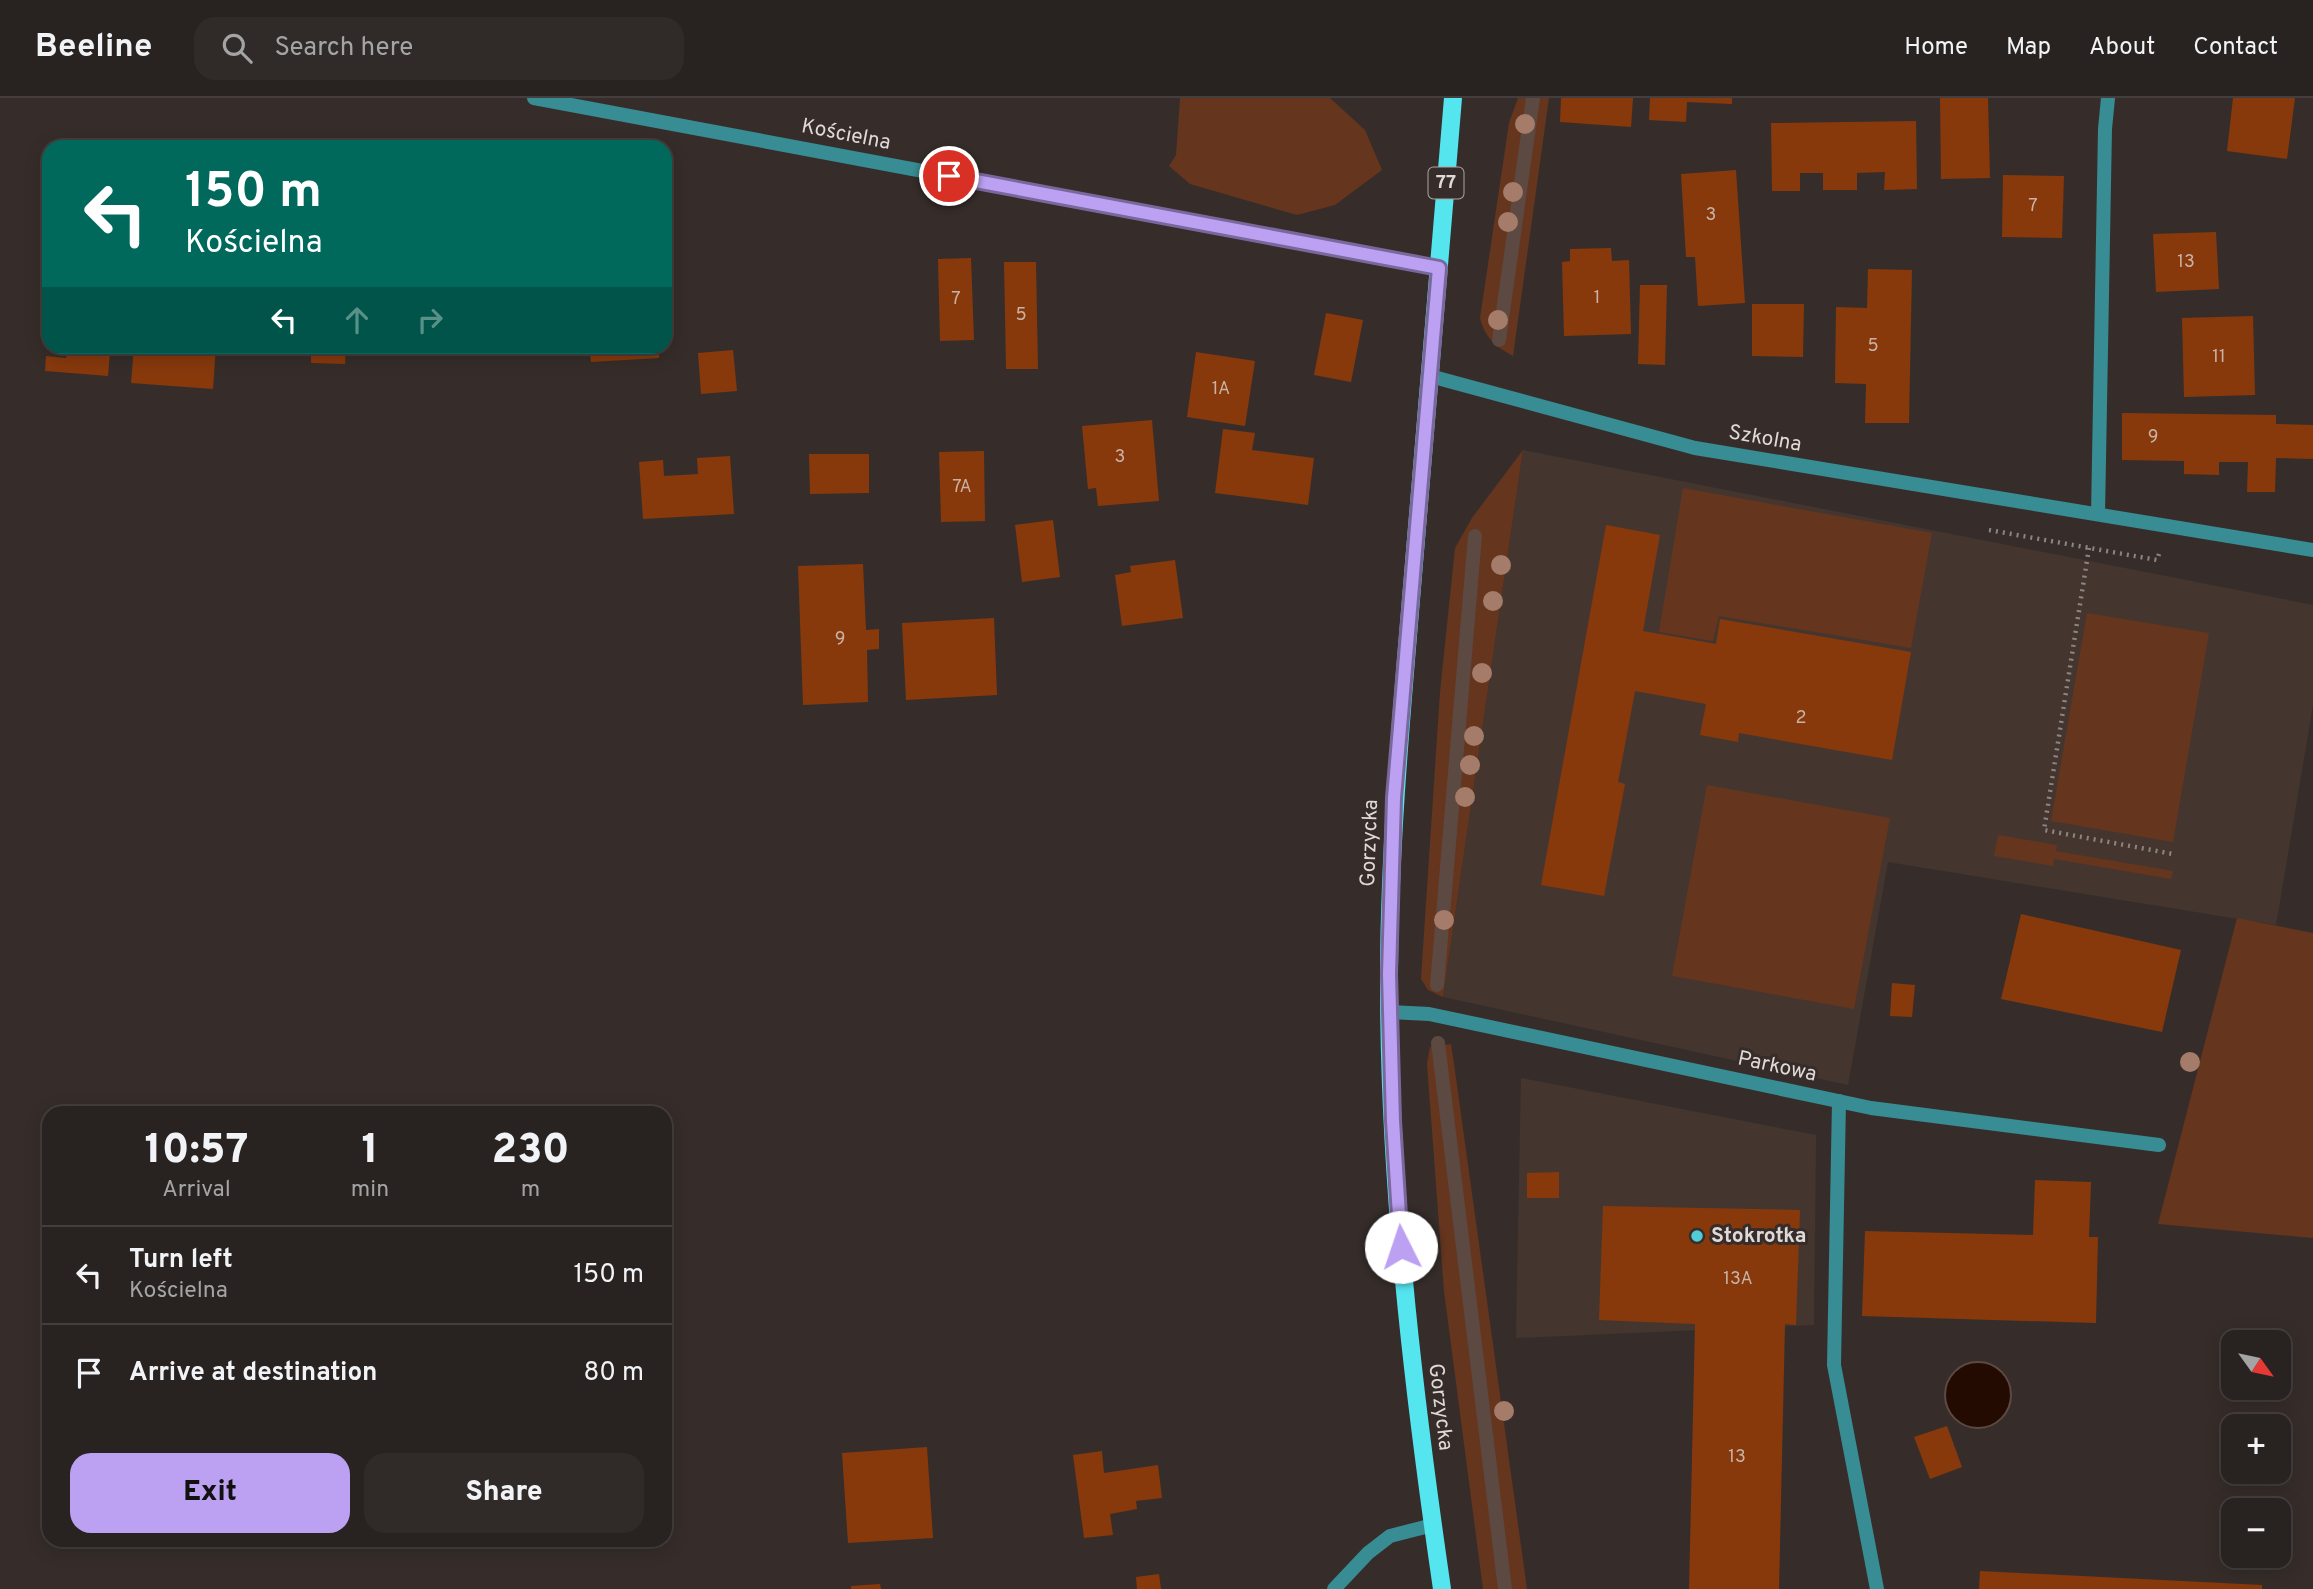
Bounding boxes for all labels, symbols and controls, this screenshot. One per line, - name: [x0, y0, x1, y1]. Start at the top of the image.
- search box: [194, 17, 684, 80]
- text: Beeline: [35, 27, 152, 69]
- icon: search: [218, 29, 256, 67]
- text: Search here: [274, 32, 413, 65]
- text: Home: [1904, 33, 1968, 63]
- text: Map: [2006, 33, 2051, 63]
- text: About: [2089, 33, 2155, 63]
- text: Contact: [2193, 33, 2278, 63]
- street label: Kościelna: [799, 113, 893, 157]
- pin: [919, 146, 979, 206]
- icon: arrive: [930, 157, 968, 195]
- text: 150 m: [185, 163, 322, 225]
- road number: 77: [1428, 167, 1464, 198]
- icon: left: [70, 168, 161, 259]
- house number: 7: [2028, 195, 2038, 218]
- house number: 3: [1706, 204, 1716, 227]
- text: Kościelna: [185, 224, 323, 264]
- house number: 13: [2177, 251, 2195, 274]
- house number: 1: [1594, 287, 1600, 310]
- house number: 7: [951, 288, 961, 311]
- icon: left: [265, 301, 303, 339]
- icon: ahead: [338, 301, 376, 339]
- icon: right: [411, 301, 449, 339]
- house number: 5: [1015, 304, 1027, 327]
- house number: 5: [1867, 335, 1879, 358]
- house number: 11: [2212, 346, 2226, 369]
- house number: 1A: [1212, 378, 1230, 401]
- street label: Szkolna: [1726, 419, 1804, 459]
- house number: 9: [2148, 426, 2158, 449]
- house number: 3: [1115, 446, 1125, 469]
- house number: 7A: [952, 476, 972, 499]
- house number: 9: [835, 628, 845, 651]
- house number: 2: [1795, 707, 1807, 730]
- street label: Gorzycka: [1355, 799, 1385, 887]
- street label: Parkowa: [1735, 1045, 1819, 1089]
- text: 10:57: [144, 1125, 248, 1178]
- text: 1: [361, 1125, 379, 1178]
- text: 230: [492, 1125, 570, 1178]
- text: Arrival: [162, 1176, 231, 1205]
- text: min: [351, 1176, 389, 1205]
- text: m: [521, 1176, 540, 1205]
- position arrow: [1364, 1210, 1438, 1284]
- place label: Stokrotka: [1711, 1223, 1806, 1250]
- marker: Stokrotka: [1689, 1228, 1705, 1244]
- text: Turn left: [129, 1244, 233, 1277]
- icon: left: [70, 1256, 108, 1294]
- text: 150 m: [573, 1259, 644, 1292]
- house number: 13A: [1723, 1268, 1753, 1291]
- text: Kościelna: [129, 1277, 228, 1306]
- north arrow: [2221, 1330, 2291, 1400]
- map controls: [2221, 1330, 2291, 1568]
- icon: arrive: [70, 1354, 108, 1392]
- text: Arrive at destination: [129, 1357, 377, 1390]
- text: 80 m: [584, 1357, 644, 1390]
- street label: Gorzycka: [1421, 1362, 1459, 1452]
- button: +: [2221, 1414, 2291, 1484]
- house number: 13: [1728, 1446, 1746, 1469]
- button: Exit: [70, 1453, 350, 1533]
- button: Share: [364, 1453, 644, 1533]
- button: −: [2221, 1498, 2291, 1568]

